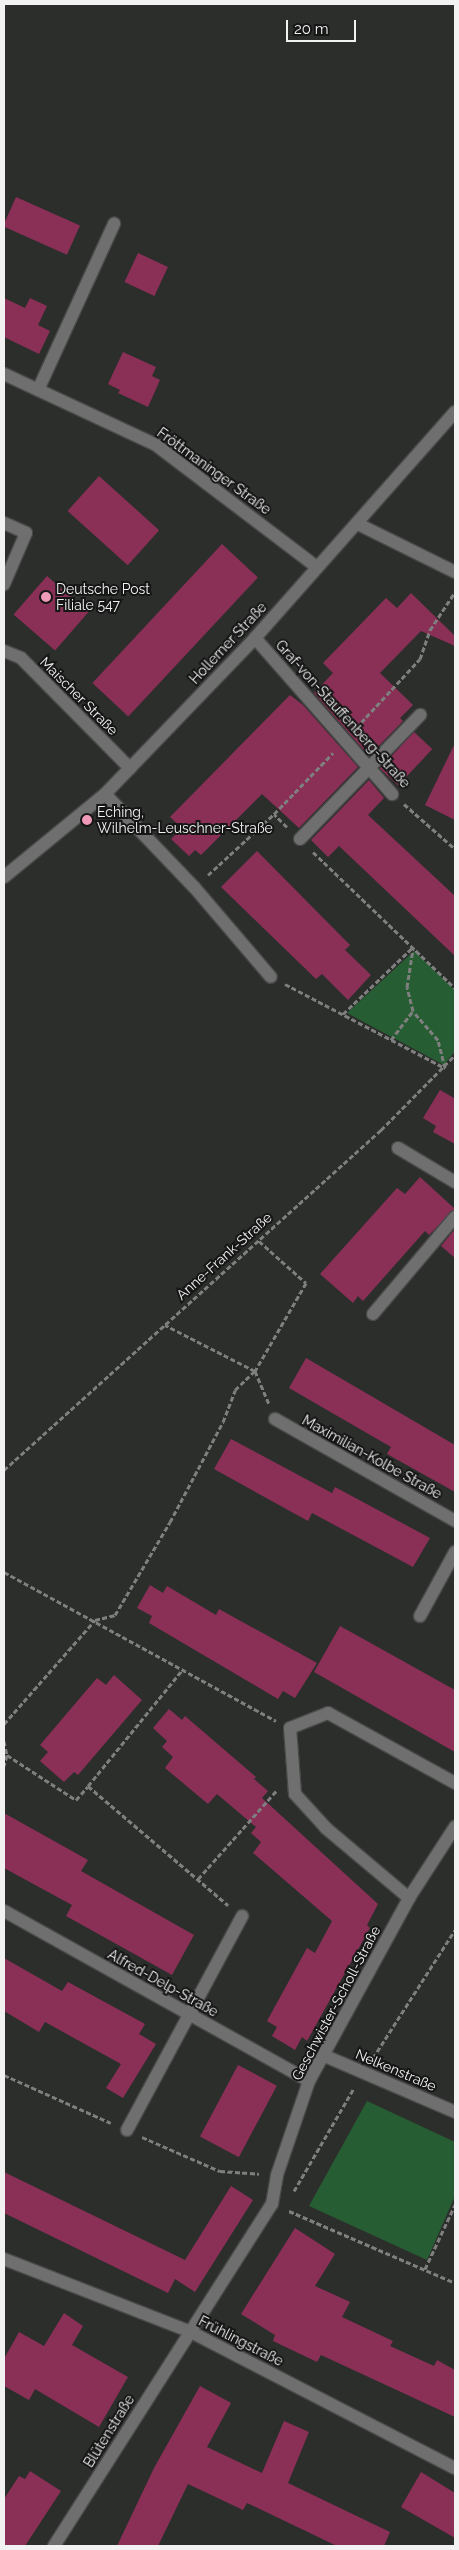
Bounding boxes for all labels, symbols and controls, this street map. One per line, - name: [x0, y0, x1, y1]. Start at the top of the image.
- scale bar: [289, 10, 359, 42]
- text: 20 m: [294, 20, 329, 38]
- street label: Fröttmaninger Straße: [154, 424, 274, 518]
- place label: Deutsche Post Filiale 547: [56, 581, 150, 614]
- marker: Deutsche Post Filiale 547: [40, 591, 52, 603]
- street label: Hollerner Straße: [186, 599, 270, 687]
- street label: Graf-von-Stauffenberg-Straße: [272, 637, 414, 791]
- street label: Maischer Straße: [36, 653, 122, 739]
- place label: Eching, Wilhelm-Leuschner-Straße: [97, 804, 273, 836]
- marker: Eching, Wilhelm-Leuschner-Straße: [81, 814, 93, 826]
- street label: Anne-Frank-Straße: [173, 1209, 275, 1303]
- street label: Maximilian-Kolbe Straße: [299, 1412, 445, 1502]
- street label: Geschwister-Scholl-Straße: [288, 1923, 384, 2083]
- street label: Alfred-Delp-Straße: [105, 1946, 221, 2020]
- street label: Nelkenstraße: [353, 2045, 439, 2095]
- street label: Frühlingstraße: [196, 2312, 286, 2370]
- street label: Blütenstraße: [80, 2392, 138, 2470]

